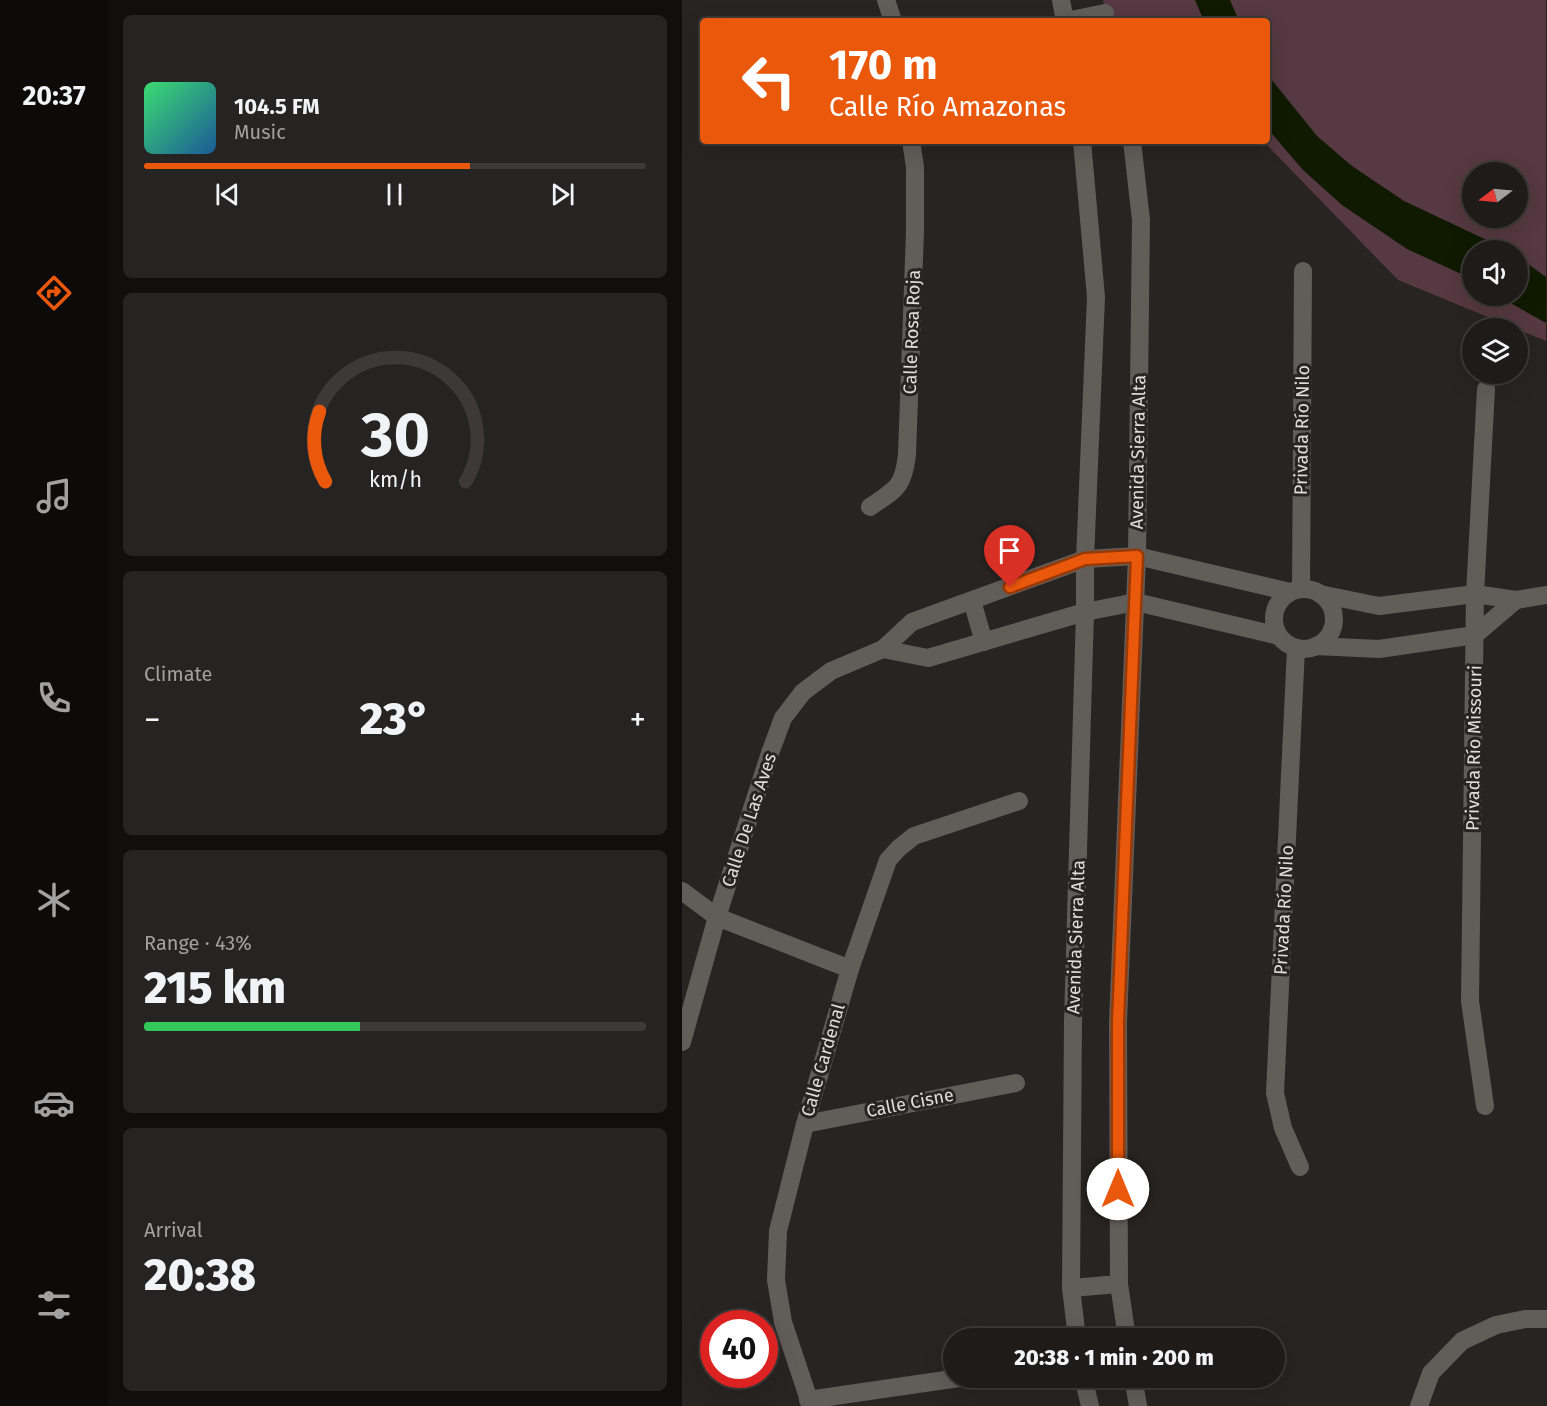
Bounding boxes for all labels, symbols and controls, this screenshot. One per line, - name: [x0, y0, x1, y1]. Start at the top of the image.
- text: 170 m: [829, 40, 938, 90]
- icon: left: [730, 42, 808, 120]
- text: 20:37: [22, 80, 86, 112]
- text: Calle Río Amazonas: [829, 91, 1066, 123]
- text: 104.5 FM: [234, 93, 319, 120]
- text: Music: [234, 120, 286, 144]
- north arrow: [1462, 162, 1528, 228]
- map controls: [1462, 162, 1528, 384]
- icon: previous: [211, 178, 244, 211]
- icon: pause: [378, 178, 411, 211]
- icon: next: [546, 178, 579, 211]
- button: sound: [1462, 240, 1528, 306]
- street label: Calle Rosa Roja: [899, 269, 925, 395]
- icon: directions: [33, 272, 75, 314]
- button: layers: [1462, 318, 1528, 384]
- street label: Privada Río Nilo: [1290, 365, 1314, 495]
- street label: Avenida Sierra Alta: [1126, 375, 1150, 529]
- text: 30: [360, 398, 429, 473]
- text: km/h: [368, 467, 422, 493]
- icon: music: [33, 475, 75, 517]
- pin: [984, 525, 1035, 587]
- icon: arrive: [993, 534, 1026, 567]
- text: Climate: [144, 662, 212, 686]
- street label: Privada Río Missouri: [1462, 665, 1486, 831]
- icon: phone: [33, 677, 75, 719]
- text: 23°: [360, 692, 430, 746]
- text: −: [144, 700, 161, 740]
- text: +: [630, 700, 646, 740]
- street label: Calle De Las Aves: [717, 750, 781, 890]
- street label: Privada Río Nilo: [1270, 844, 1298, 976]
- street label: Avenida Sierra Alta: [1062, 860, 1090, 1014]
- icon: climate: [33, 879, 75, 921]
- text: Range · 43%: [144, 931, 252, 955]
- text: 215 km: [144, 961, 286, 1015]
- street label: Calle Cardenal: [796, 1001, 850, 1119]
- icon: car: [33, 1082, 75, 1124]
- street label: Calle Cisne: [864, 1084, 956, 1122]
- position arrow: [1086, 1157, 1150, 1221]
- text: Arrival: [144, 1218, 203, 1242]
- text: 20:38: [144, 1248, 256, 1302]
- icon: filters: [33, 1284, 75, 1326]
- speed limit sign: 40: [700, 1310, 778, 1388]
- text: 20:38 · 1 min · 200 m: [1014, 1344, 1214, 1371]

